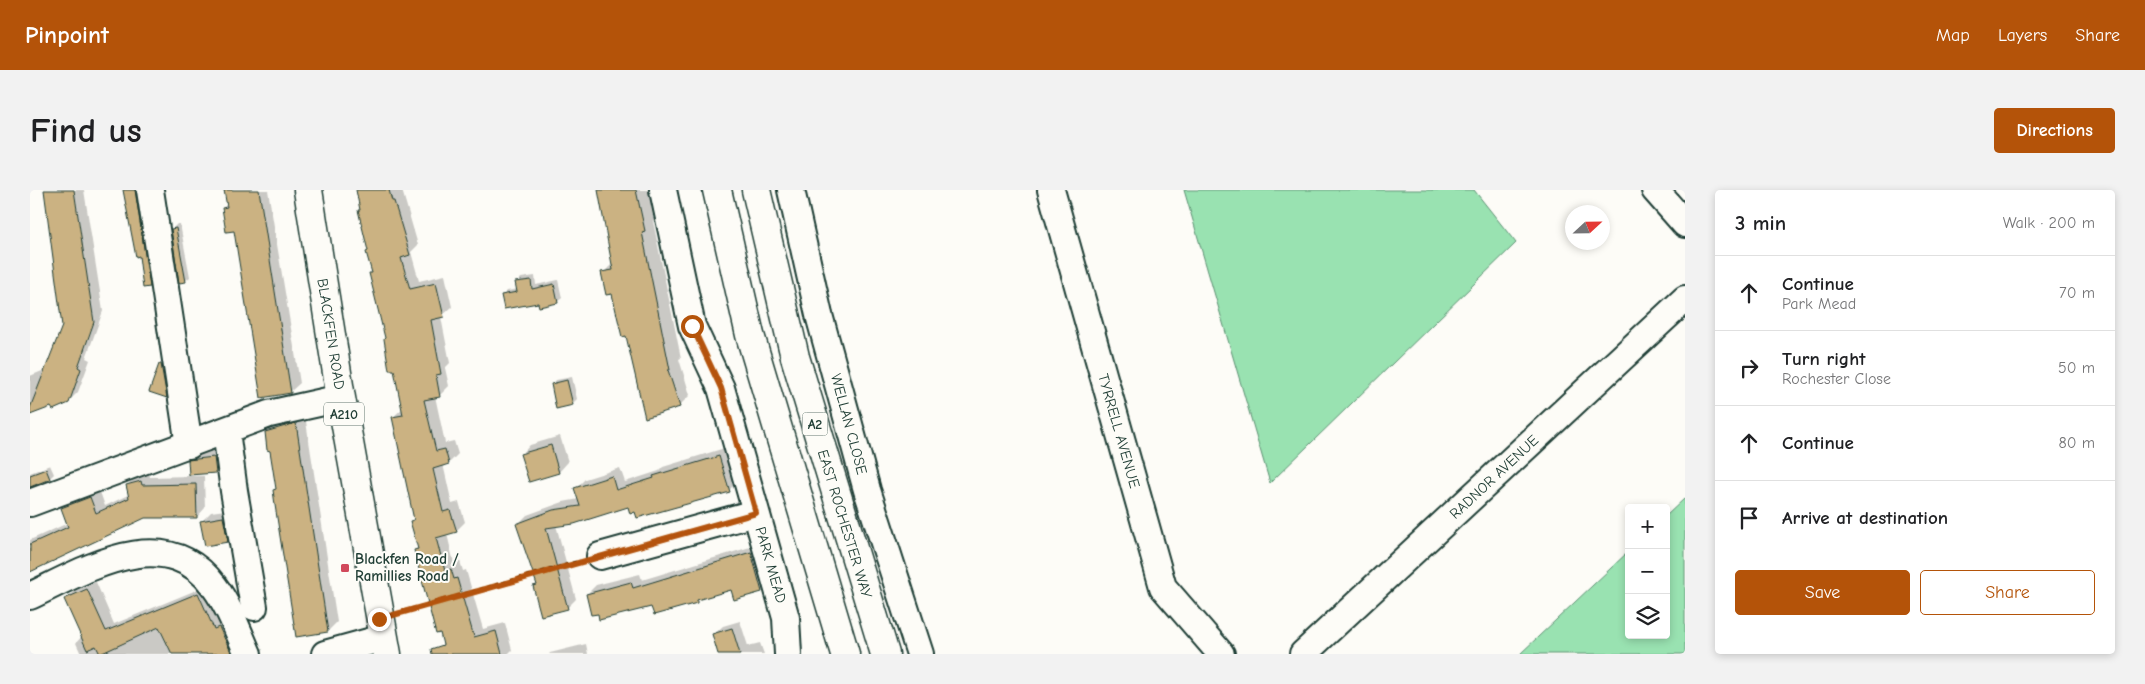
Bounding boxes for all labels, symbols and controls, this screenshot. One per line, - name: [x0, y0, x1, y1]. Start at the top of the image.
- text: Pinpoint: [25, 21, 109, 49]
- text: Map: [1936, 25, 1970, 46]
- text: Layers: [1998, 25, 2047, 46]
- text: Share: [2075, 25, 2120, 46]
- button: Directions: [1994, 108, 2115, 153]
- text: Find us: [30, 110, 142, 151]
- north arrow: [1565, 205, 1610, 250]
- text: 3 min: [1735, 211, 1786, 235]
- text: Walk · 200 m: [2003, 214, 2095, 232]
- text: Continue: [1782, 273, 1854, 295]
- street label: BLACKFEN ROAD: [313, 277, 349, 391]
- icon: ahead: [1735, 279, 1763, 307]
- text: 70 m: [2059, 284, 2095, 302]
- text: Park Mead: [1782, 295, 1856, 313]
- route start: [681, 315, 704, 338]
- text: Turn right: [1782, 348, 1866, 370]
- icon: right: [1735, 354, 1763, 382]
- text: 50 m: [2058, 359, 2095, 377]
- text: Rochester Close: [1782, 370, 1891, 388]
- street label: WELLAN CLOSE: [827, 372, 871, 476]
- street label: TYRRELL AVENUE: [1094, 372, 1144, 490]
- road number: A210: [324, 402, 364, 425]
- road number: A2: [802, 412, 828, 435]
- icon: ahead: [1735, 429, 1763, 457]
- street label: RADNOR AVENUE: [1446, 431, 1542, 523]
- text: Continue: [1782, 432, 1854, 454]
- text: 80 m: [2058, 434, 2095, 452]
- street label: EAST ROCHESTER WAY: [814, 447, 876, 601]
- map controls: [1625, 504, 1670, 639]
- button: +: [1625, 504, 1670, 549]
- icon: arrive: [1735, 504, 1763, 532]
- text: Arrive at destination: [1782, 507, 1948, 529]
- street label: PARK MEAD: [752, 525, 790, 605]
- button: −: [1625, 549, 1670, 594]
- place label: Blackfen Road / Ramillies Road: [355, 550, 459, 585]
- marker: Blackfen Road / Ramillies Road: [339, 562, 351, 574]
- button: Save: [1735, 570, 1910, 615]
- button: Share: [1920, 570, 2095, 615]
- button: layers: [1625, 594, 1670, 639]
- route end: [368, 608, 391, 631]

